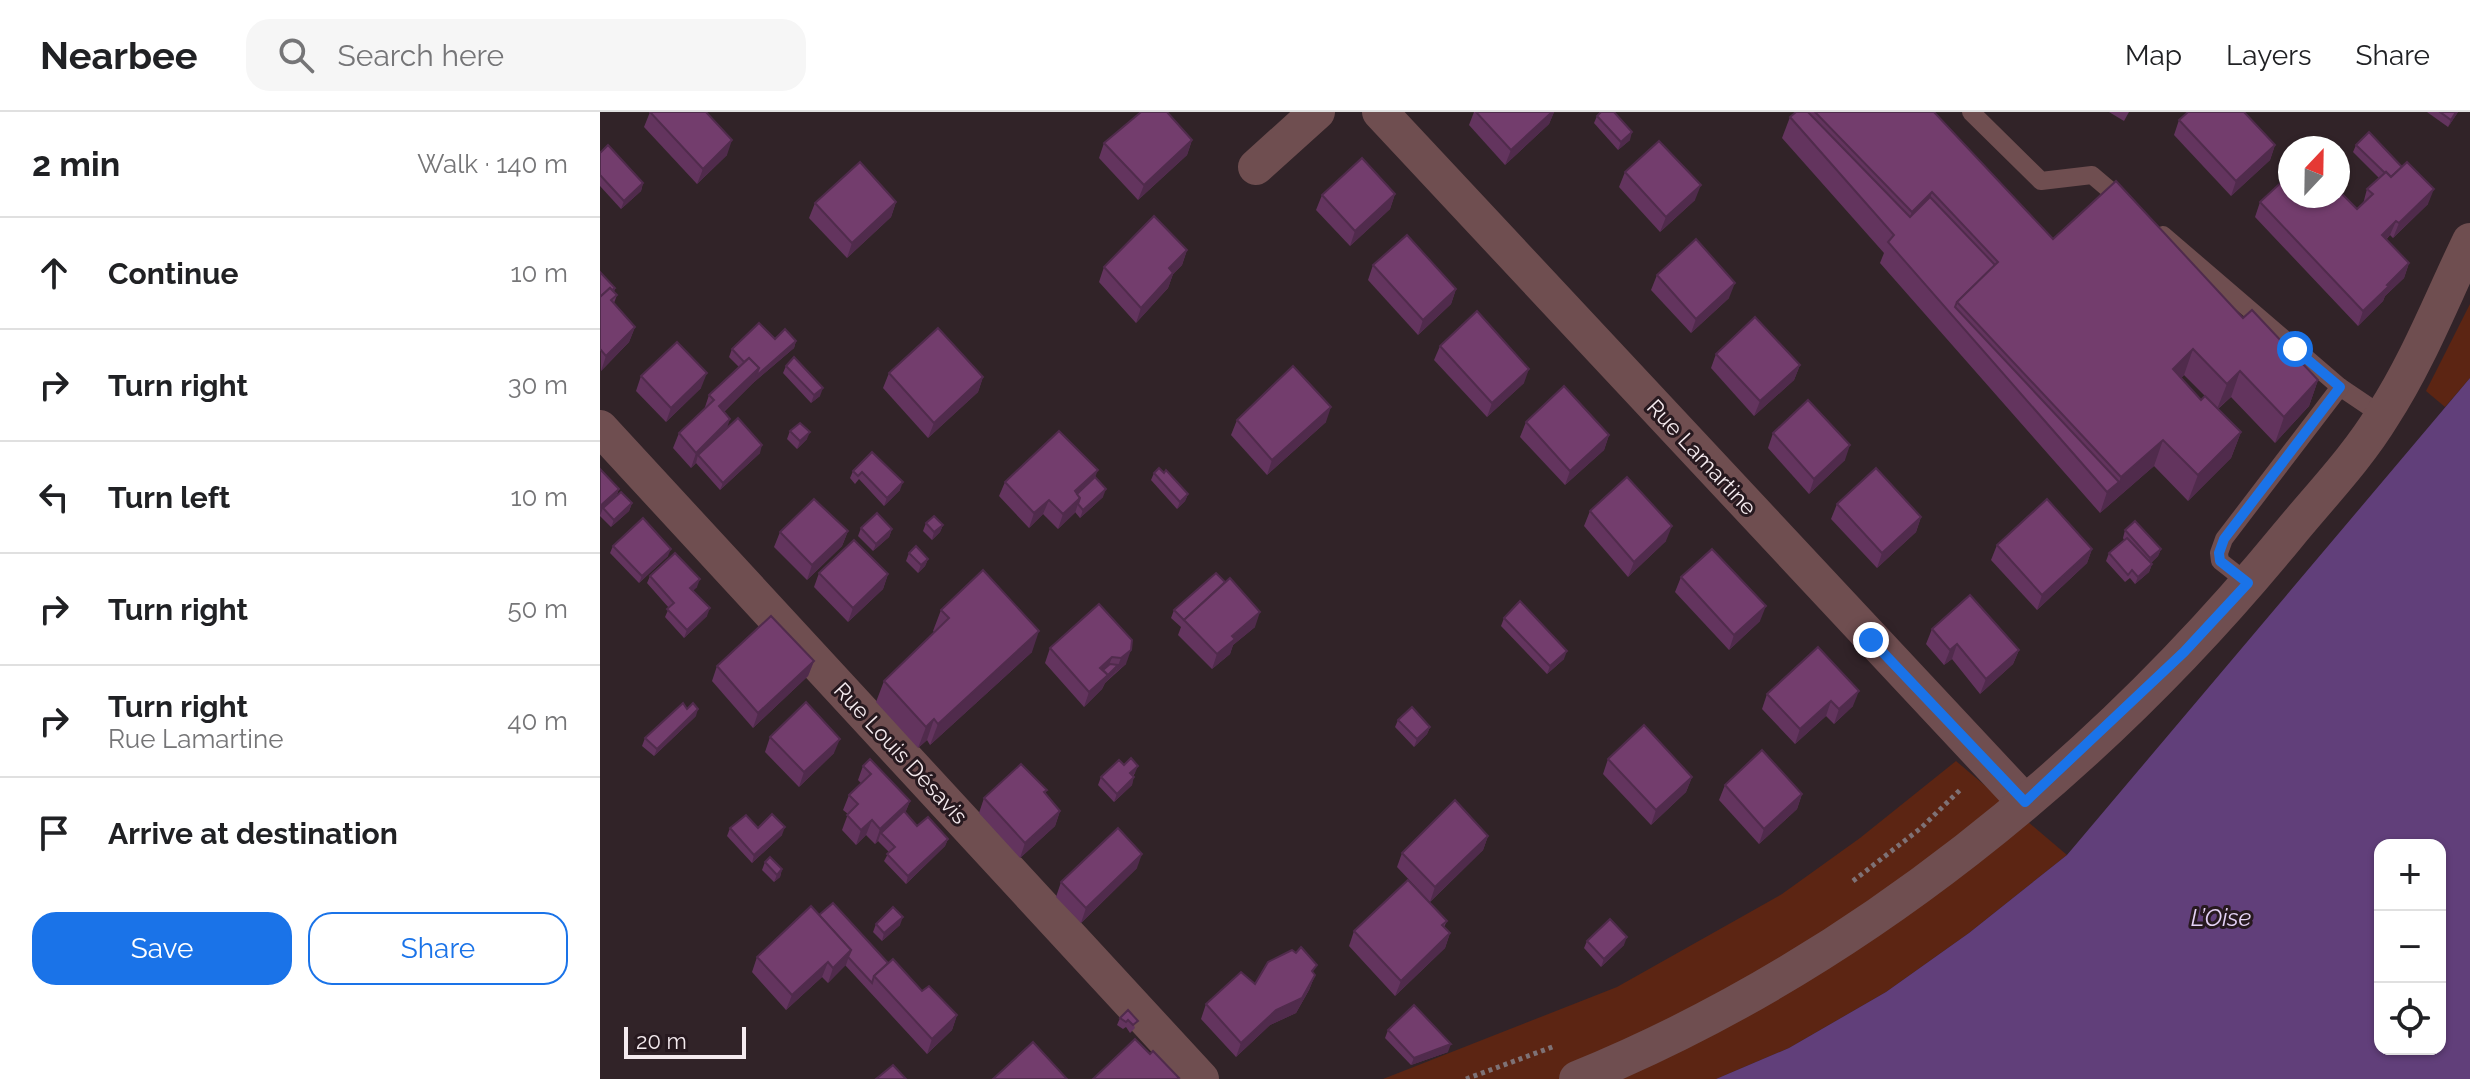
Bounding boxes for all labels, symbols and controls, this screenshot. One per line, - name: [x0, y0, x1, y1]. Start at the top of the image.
- search box: [246, 19, 806, 91]
- text: Nearbee: [40, 33, 198, 78]
- icon: search: [274, 33, 318, 77]
- text: Search here: [338, 38, 504, 73]
- text: Map: [2125, 39, 2182, 72]
- text: Layers: [2226, 39, 2312, 72]
- text: Share: [2356, 39, 2430, 72]
- north arrow: [2278, 136, 2350, 208]
- text: 2 min: [32, 144, 120, 184]
- text: Walk · 140 m: [417, 149, 568, 179]
- icon: ahead: [32, 251, 76, 295]
- text: Continue: [108, 256, 239, 291]
- text: 10 m: [510, 258, 568, 288]
- route start: [2277, 331, 2313, 367]
- icon: right: [32, 363, 76, 407]
- text: Turn right: [108, 368, 248, 403]
- text: 30 m: [508, 370, 568, 400]
- street label: Rue Lamartine: [1642, 394, 1762, 520]
- icon: left: [32, 475, 76, 519]
- text: Turn left: [108, 480, 230, 515]
- text: 10 m: [510, 482, 568, 512]
- icon: right: [32, 587, 76, 631]
- text: Turn right: [108, 592, 248, 627]
- text: 50 m: [507, 594, 568, 624]
- route end: [1853, 622, 1889, 658]
- street label: Rue Louis Désavis: [829, 677, 973, 829]
- text: Turn right: [108, 689, 248, 724]
- icon: right: [32, 699, 76, 743]
- text: 40 m: [507, 706, 568, 736]
- text: Rue Lamartine: [108, 724, 283, 754]
- icon: arrive: [32, 811, 76, 855]
- text: Arrive at destination: [108, 816, 398, 851]
- map controls: [2374, 839, 2446, 1055]
- button: +: [2374, 839, 2446, 911]
- water label: L’Oise: [2191, 903, 2251, 932]
- button: −: [2374, 911, 2446, 983]
- button: Save: [32, 912, 292, 985]
- button: Share: [308, 912, 568, 985]
- button: locate: [2374, 983, 2446, 1055]
- scale bar: [624, 1023, 746, 1059]
- text: 20 m: [636, 1028, 687, 1054]

